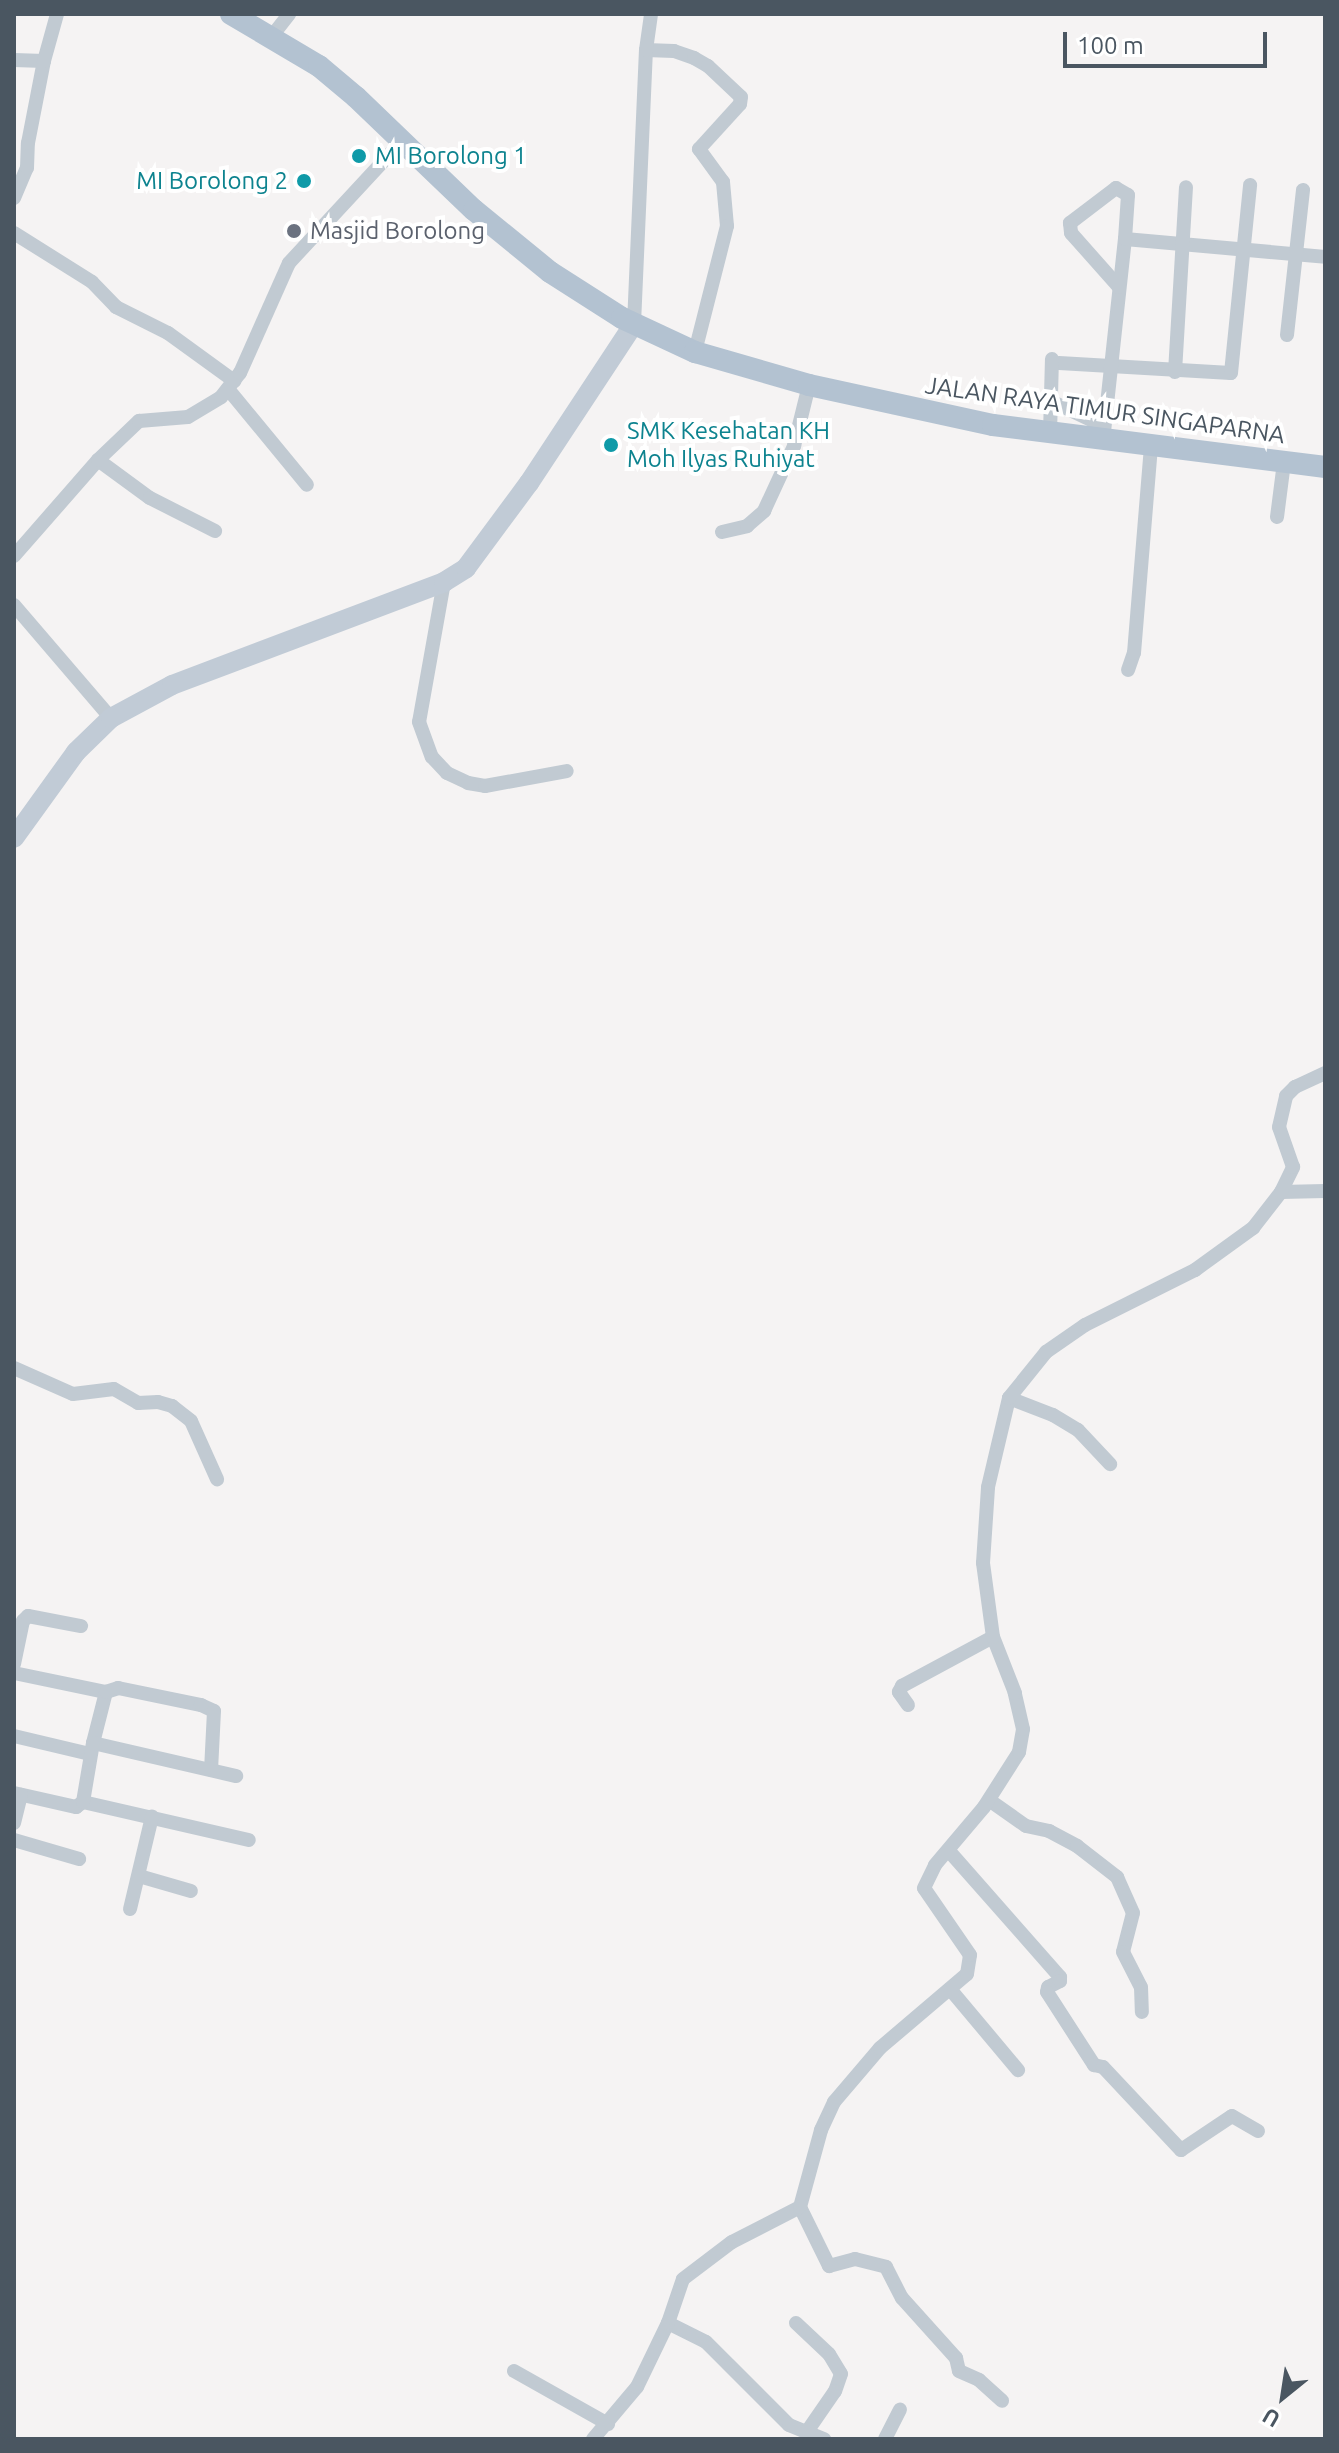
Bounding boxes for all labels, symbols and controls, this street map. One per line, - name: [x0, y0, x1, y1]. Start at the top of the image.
- scale bar: [1067, 16, 1271, 66]
- text: 100 m: [1077, 32, 1144, 59]
- place label: MI Borolong 1: [375, 142, 527, 170]
- marker: MI Borolong 1: [350, 147, 368, 165]
- place label: MI Borolong 2: [136, 167, 288, 195]
- marker: MI Borolong 2: [295, 172, 313, 190]
- place label: Masjid Borolong: [310, 217, 485, 245]
- marker: Masjid Borolong: [285, 222, 303, 240]
- street label: JALAN RAYA TIMUR SINGAPARNA: [923, 371, 1287, 449]
- place label: SMK Kesehatan KH Moh Ilyas Ruhiyat: [627, 417, 830, 473]
- marker: SMK Kesehatan KH Moh Ilyas Ruhiyat: [602, 436, 620, 454]
- north arrow: [1243, 2357, 1323, 2437]
- text: U: [1258, 2404, 1284, 2433]

